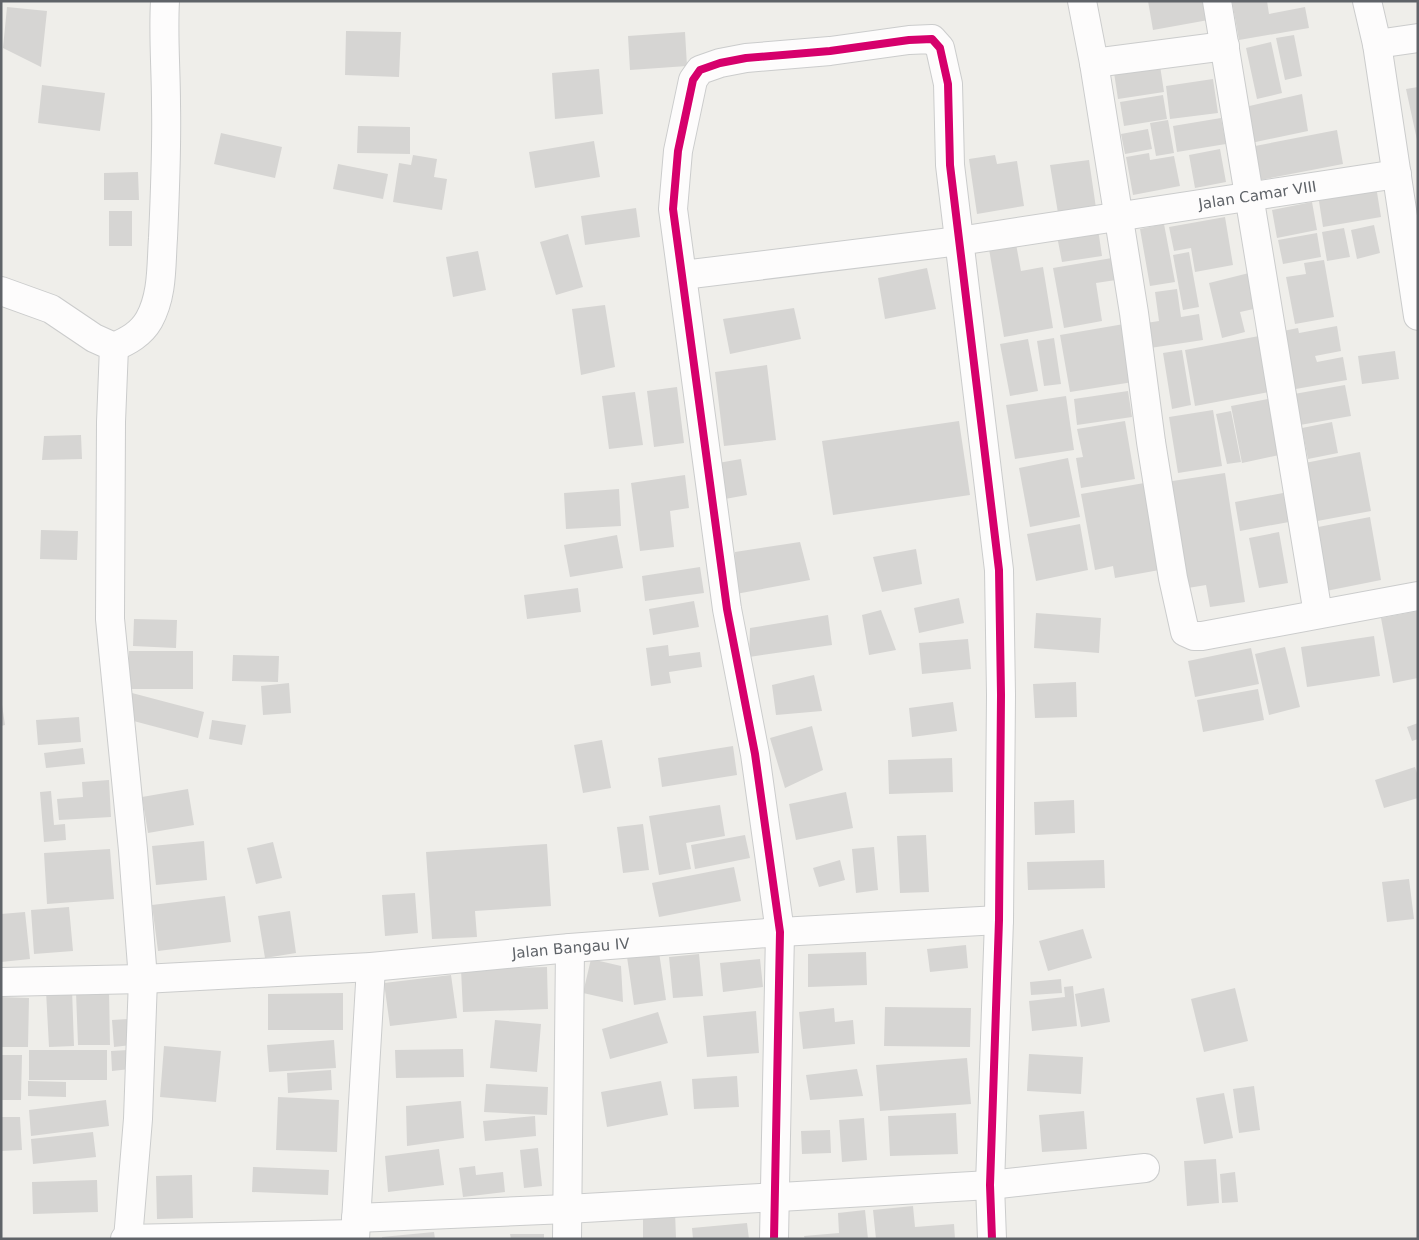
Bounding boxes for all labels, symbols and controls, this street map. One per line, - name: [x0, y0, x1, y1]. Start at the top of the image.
- street label: Jalan Camar VIII: [1196, 177, 1318, 213]
- street label: Jalan Bangau IV: [510, 934, 631, 963]

